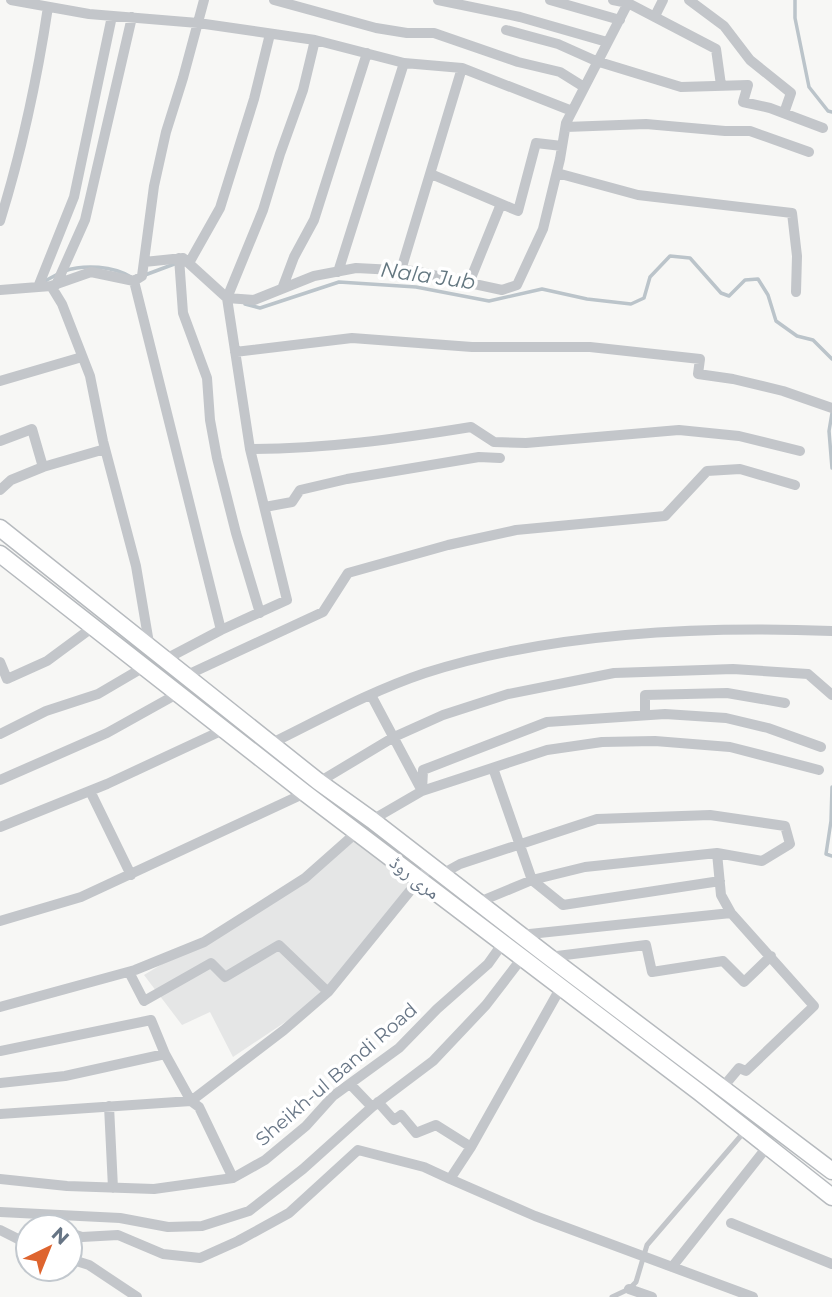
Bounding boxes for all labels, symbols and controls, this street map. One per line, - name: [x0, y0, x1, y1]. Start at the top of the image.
- water label: Nala Jub: [379, 256, 477, 295]
- street label: مری روڈ: [385, 851, 444, 904]
- street label: Sheikh-ul Bandi Road: [251, 998, 422, 1151]
- north arrow: [14, 1213, 84, 1283]
- text: N: [47, 1222, 74, 1250]

